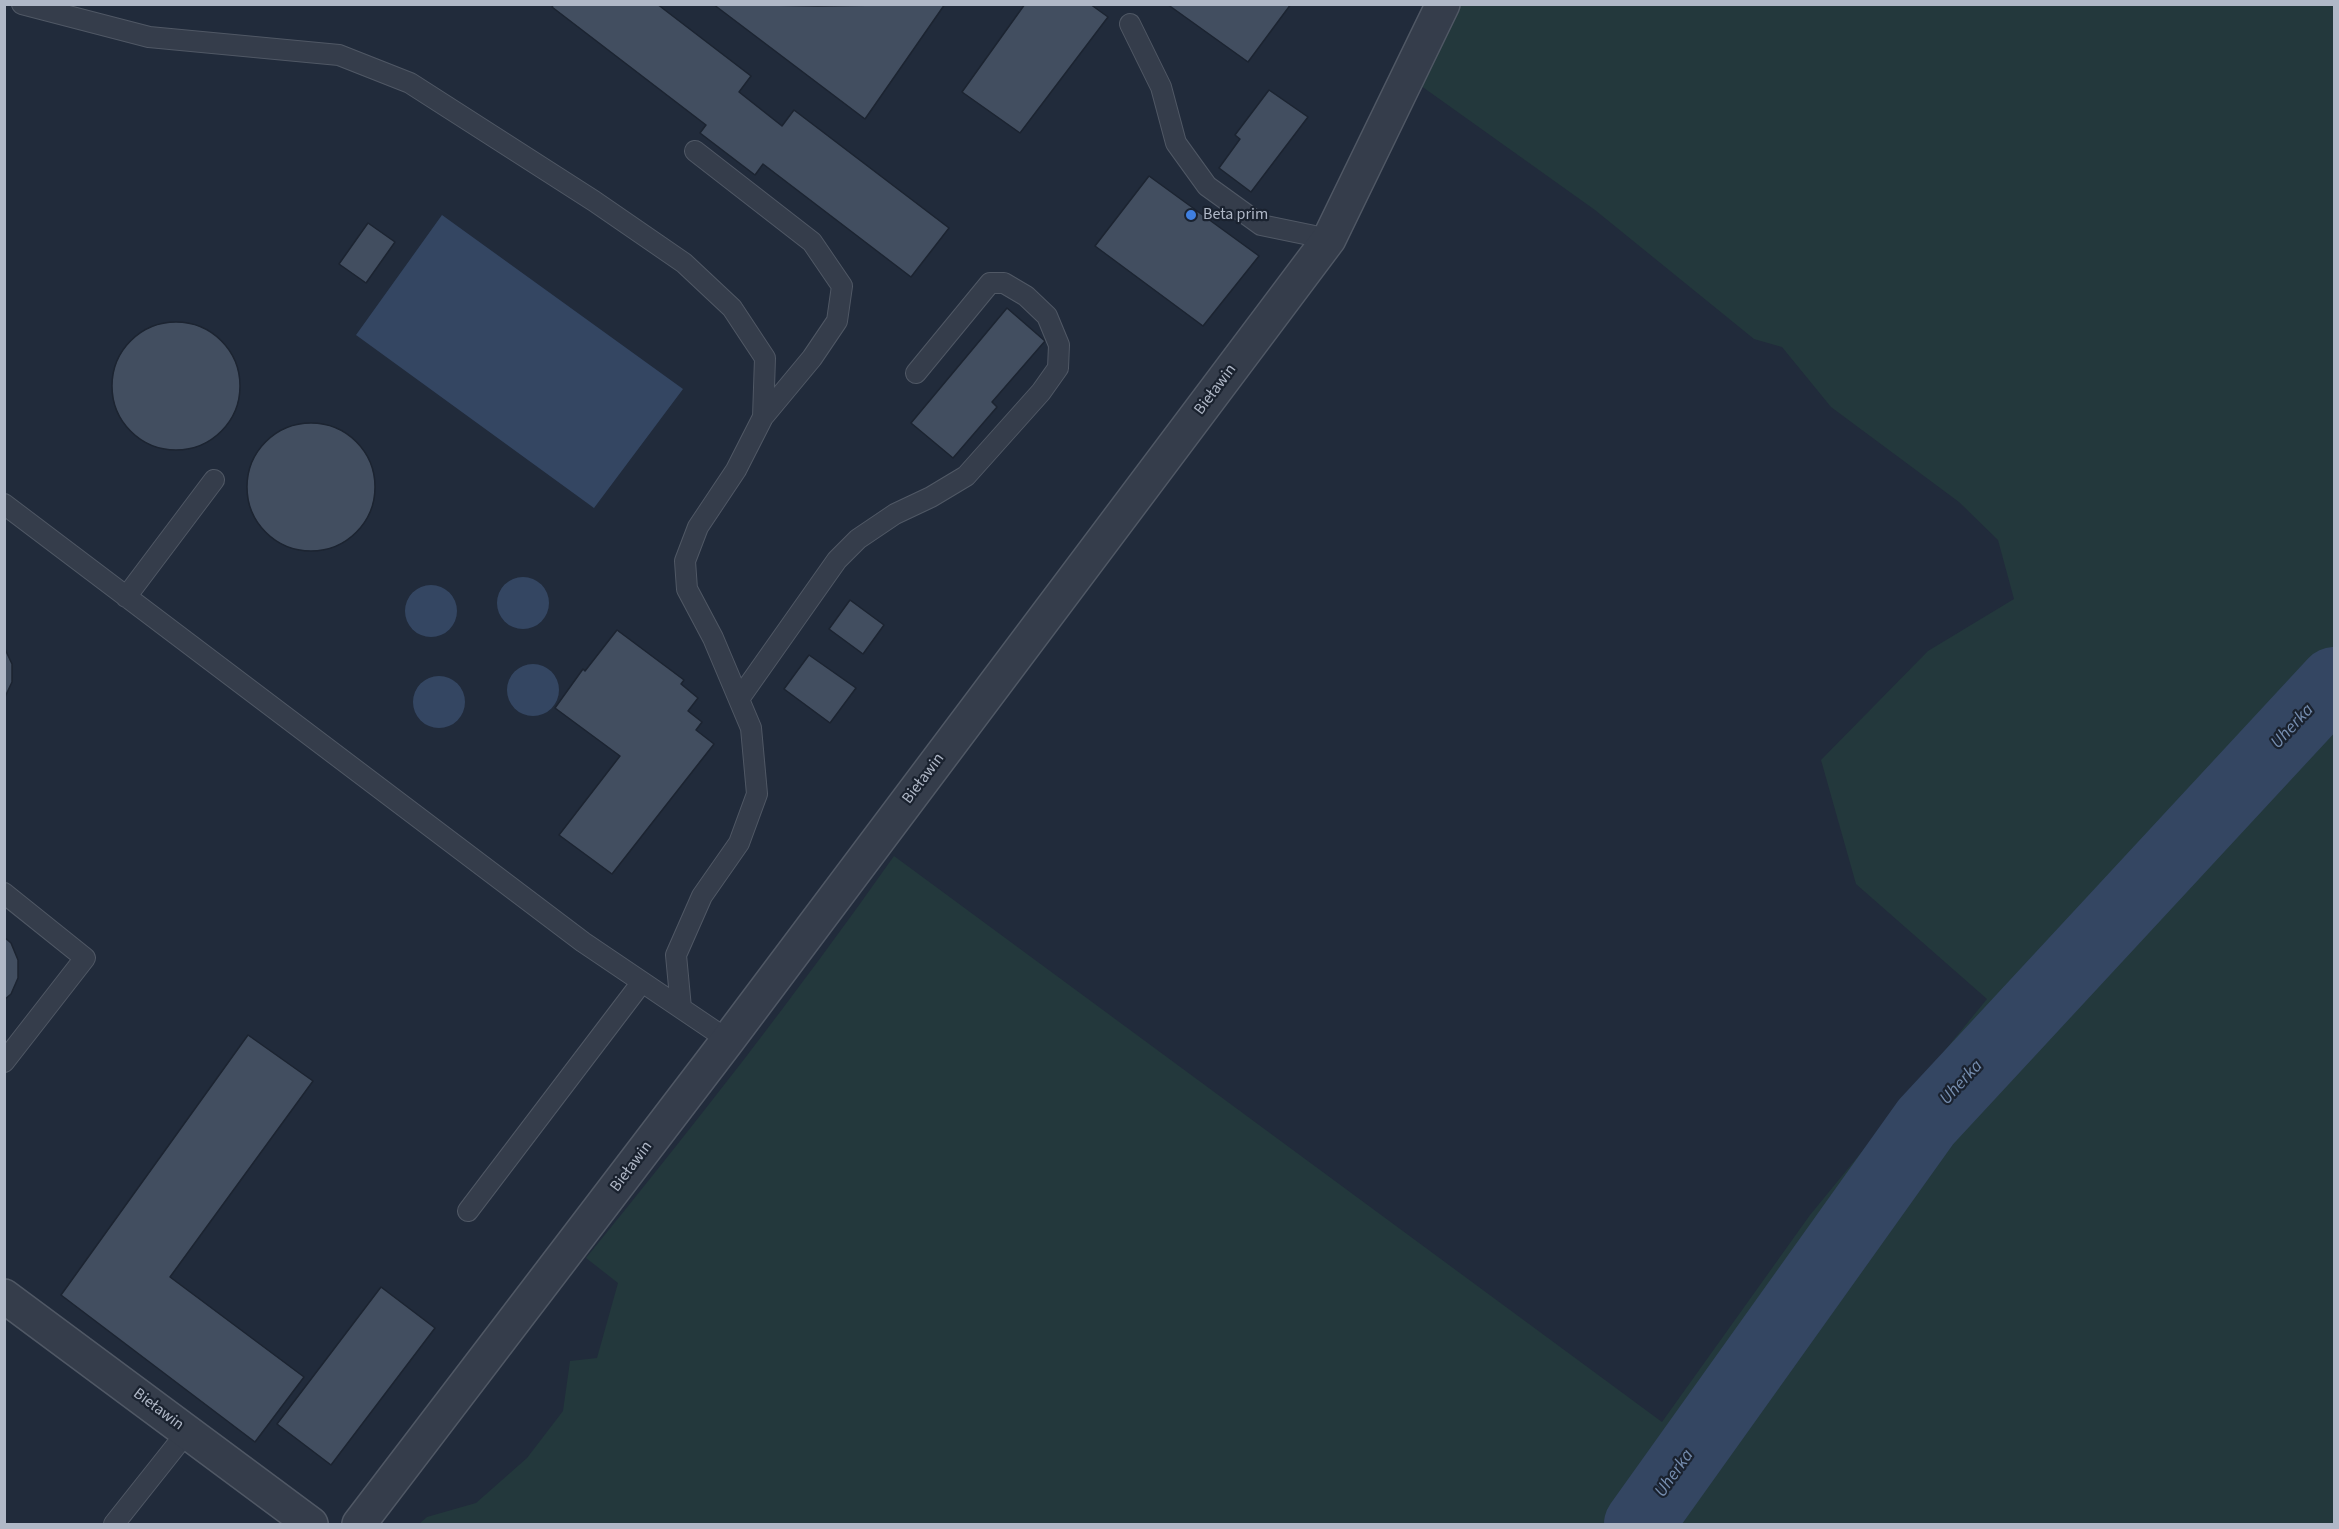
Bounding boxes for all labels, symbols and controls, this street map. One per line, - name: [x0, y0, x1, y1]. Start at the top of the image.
- place label: Beta prim: [1203, 205, 1268, 225]
- marker: Beta prim: [1184, 208, 1198, 222]
- street label: Bieławin: [1191, 361, 1241, 419]
- water label: Uherka: [2267, 700, 2319, 754]
- street label: Bieławin: [899, 750, 949, 808]
- water label: Uherka: [1936, 1056, 1988, 1110]
- street label: Bieławin: [607, 1138, 657, 1196]
- street label: Bieławin: [129, 1385, 187, 1435]
- water label: Uherka: [1651, 1446, 1699, 1502]

